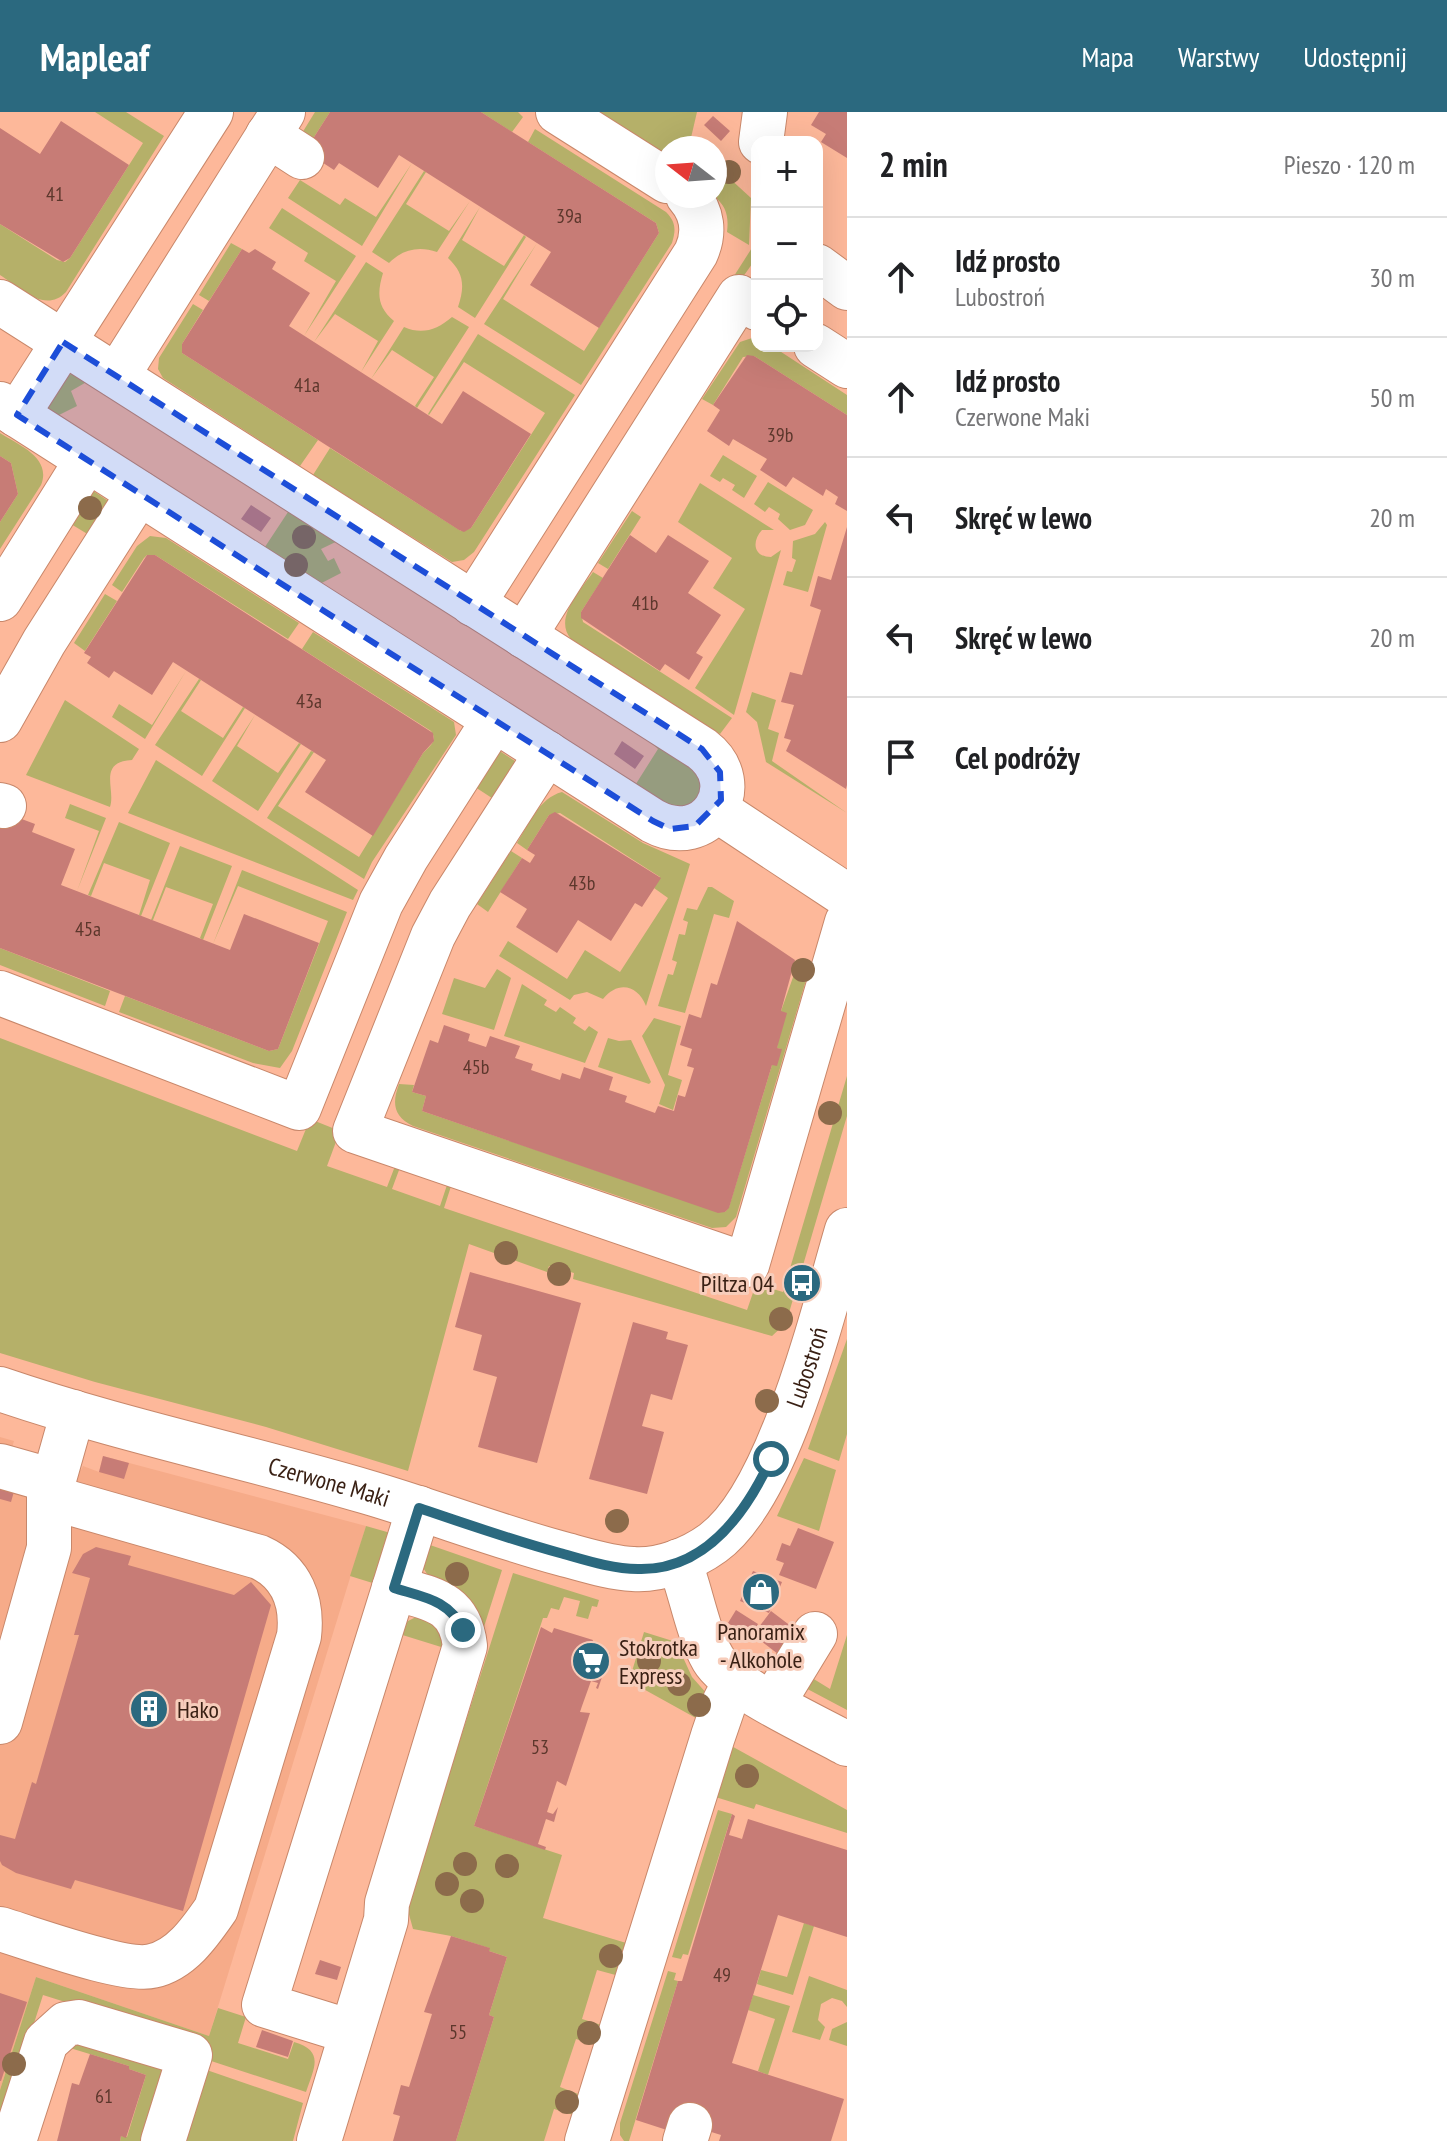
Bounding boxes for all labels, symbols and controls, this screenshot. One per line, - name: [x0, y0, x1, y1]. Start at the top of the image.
- text: Mapleaf: [40, 32, 149, 81]
- text: Mapa: [1082, 38, 1134, 75]
- text: Warstwy: [1178, 38, 1259, 75]
- text: Udostępnij: [1303, 38, 1407, 75]
- north arrow: [655, 136, 727, 208]
- map controls: [751, 136, 823, 352]
- button: +: [751, 136, 823, 208]
- text: 2 min: [879, 142, 948, 186]
- text: Pieszo · 120 m: [1284, 148, 1415, 181]
- house number: 41: [46, 181, 64, 207]
- house number: 39a: [556, 203, 582, 229]
- button: −: [751, 208, 823, 280]
- text: Idź prosto: [955, 241, 1060, 280]
- icon: ahead: [879, 255, 923, 299]
- text: 30 m: [1369, 261, 1415, 294]
- button: locate: [751, 280, 823, 352]
- text: Lubostroń: [955, 280, 1045, 313]
- text: Idź prosto: [955, 361, 1060, 400]
- house number: 41a: [294, 372, 320, 398]
- icon: ahead: [879, 375, 923, 419]
- text: 50 m: [1369, 381, 1415, 414]
- text: Czerwone Maki: [955, 400, 1090, 433]
- house number: 39b: [767, 422, 793, 448]
- icon: left: [879, 495, 923, 539]
- text: Skręć w lewo: [955, 498, 1092, 537]
- text: 20 m: [1369, 501, 1415, 534]
- house number: 41b: [632, 590, 658, 616]
- icon: left: [879, 615, 923, 659]
- text: Skręć w lewo: [955, 618, 1092, 657]
- text: 20 m: [1369, 621, 1415, 654]
- house number: 43a: [296, 688, 322, 714]
- icon: arrive: [879, 735, 923, 779]
- text: Cel podróży: [955, 738, 1080, 777]
- house number: 43b: [569, 870, 595, 896]
- house number: 45a: [75, 916, 101, 942]
- house number: 45b: [463, 1054, 489, 1080]
- bus stop icon: Piltza 04: [781, 1262, 823, 1304]
- place label: Piltza 04: [701, 1268, 774, 1299]
- street label: Lubostroń: [779, 1323, 834, 1412]
- route start: [753, 1441, 789, 1477]
- street label: Czerwone Maki: [265, 1450, 394, 1513]
- shop icon: Panoramix - Alkohole: [740, 1571, 782, 1613]
- route end: [445, 1612, 481, 1648]
- place label: Panoramix - Alkohole: [717, 1616, 805, 1675]
- place label: Stokrotka Express: [619, 1632, 698, 1691]
- supermarket icon: Stokrotka Express: [570, 1640, 612, 1682]
- building icon: Hako: [128, 1688, 170, 1730]
- place label: Hako: [177, 1694, 219, 1725]
- house number: 53: [531, 1734, 549, 1760]
- house number: 49: [713, 1962, 731, 1988]
- house number: 55: [449, 2019, 467, 2045]
- house number: 61: [95, 2083, 113, 2109]

